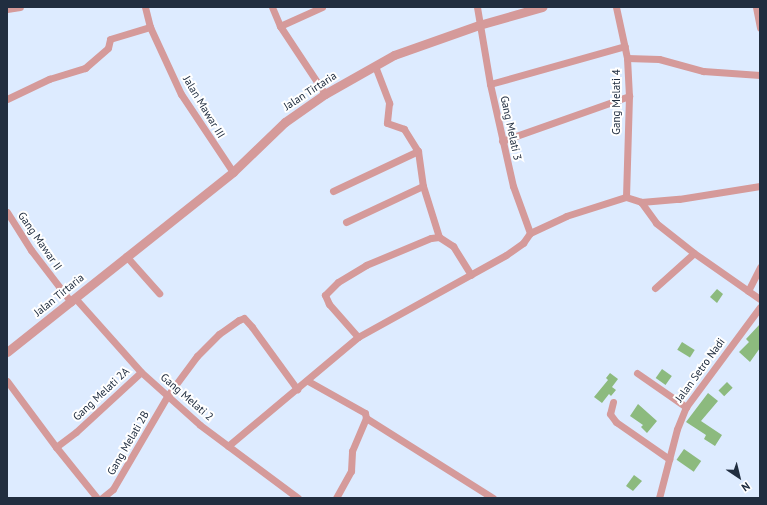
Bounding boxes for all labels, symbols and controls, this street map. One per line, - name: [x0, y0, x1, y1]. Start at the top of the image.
- street label: Jalan Tirtaria: [281, 69, 339, 113]
- street label: Gang Melati 4: [609, 69, 623, 135]
- street label: Jalan Mawar III: [180, 73, 228, 141]
- street label: Gang Melati 3: [498, 95, 524, 161]
- street label: Gang Mawar II: [15, 209, 65, 273]
- street label: Jalan Tirtaria: [31, 271, 87, 319]
- street label: Jalan Setro Nadi: [672, 335, 728, 405]
- street label: Gang Melati 2A: [70, 365, 132, 423]
- street label: Gang Melati 2: [158, 370, 216, 424]
- street label: Gang Melati 2B: [104, 409, 152, 477]
- north arrow: [719, 457, 759, 497]
- text: N: [739, 479, 753, 495]

